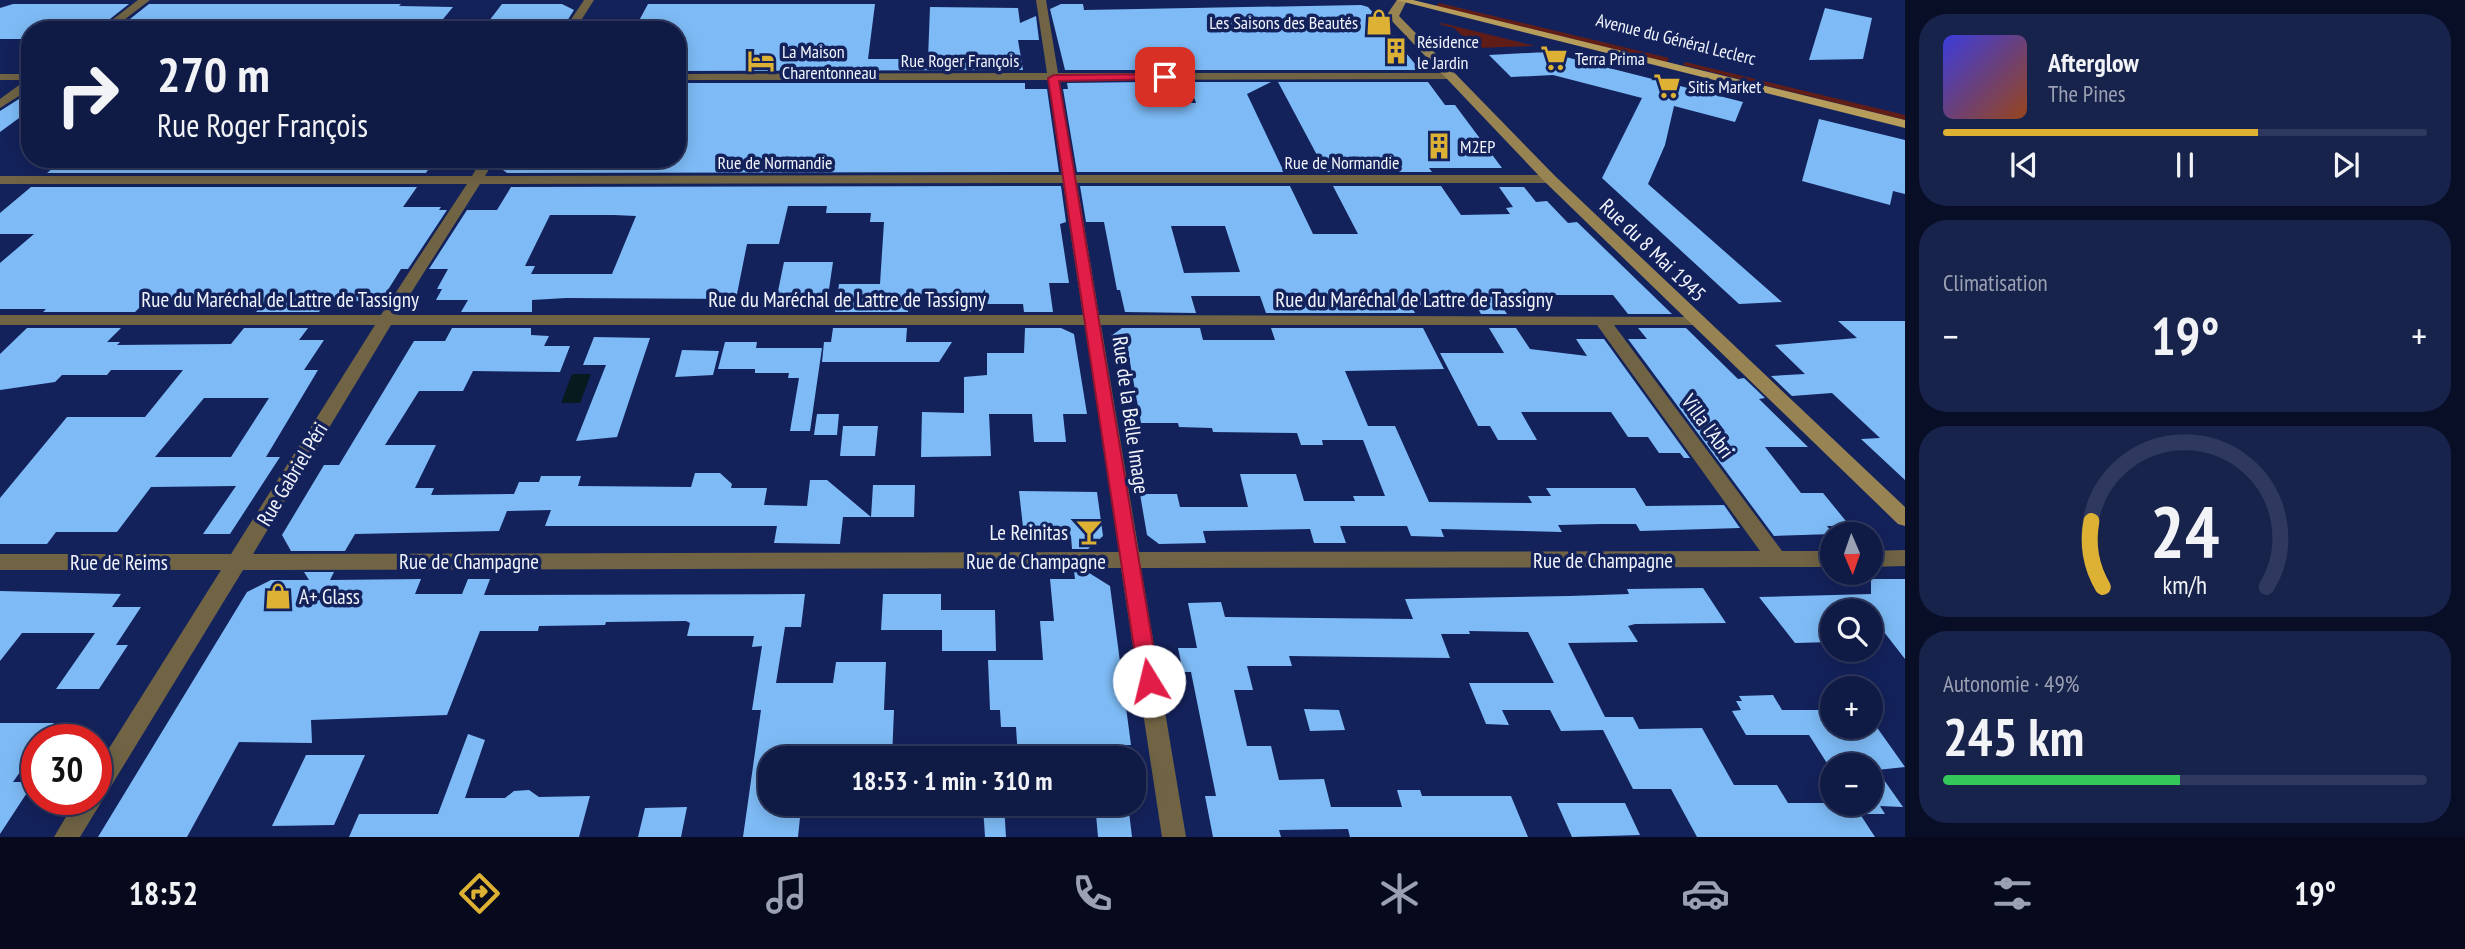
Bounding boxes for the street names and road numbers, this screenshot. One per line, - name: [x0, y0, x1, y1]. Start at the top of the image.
- street label: Avenue du Général Leclerc: [1594, 8, 1759, 70]
- street label: Rue Roger François: [901, 49, 1019, 72]
- street label: Rue de Normandie: [717, 151, 833, 174]
- street label: Rue de Normandie: [1284, 151, 1400, 174]
- street label: Rue du 8 Mai 1945: [1594, 193, 1712, 307]
- street label: Rue du Maréchal de Lattre de Tassigny: [141, 286, 419, 313]
- street label: Rue du Maréchal de Lattre de Tassigny: [708, 286, 986, 313]
- street label: Rue du Maréchal de Lattre de Tassigny: [1275, 286, 1553, 313]
- street label: Rue de la Belle Image: [1107, 335, 1155, 495]
- street label: Villa l'Abri: [1675, 388, 1740, 463]
- street label: Rue Gabriel Péri: [250, 417, 334, 531]
- street label: Rue de Champagne: [1533, 547, 1673, 574]
- street label: Rue de Champagne: [399, 548, 539, 575]
- street label: Rue de Champagne: [966, 548, 1106, 575]
- street label: Rue de Reims: [70, 549, 168, 576]

